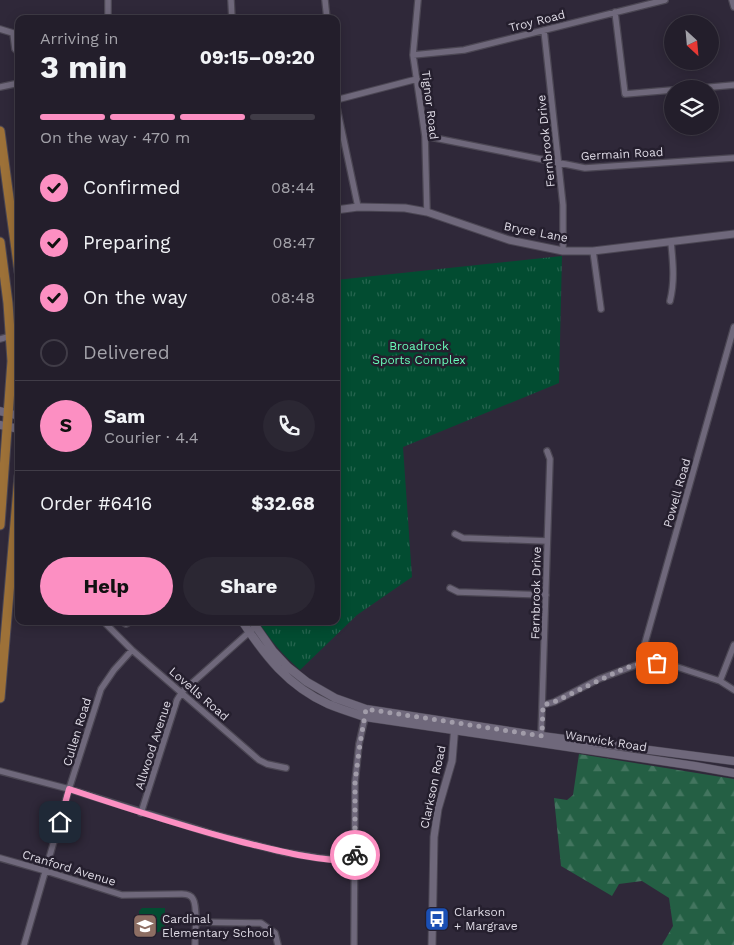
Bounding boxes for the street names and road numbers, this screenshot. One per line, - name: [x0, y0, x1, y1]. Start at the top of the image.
- street label: Troy Road: [507, 7, 567, 35]
- street label: Tignor Road: [419, 70, 441, 140]
- street label: Fernbrook Drive: [534, 94, 558, 188]
- street label: Germain Road: [580, 145, 664, 163]
- street label: Bryce Lane: [503, 219, 569, 245]
- street label: Powell Road: [660, 457, 694, 529]
- street label: Fernbrook Drive: [528, 546, 544, 640]
- street label: Lovells Road: [166, 664, 232, 724]
- street label: Cullen Road: [60, 696, 94, 768]
- street label: Allwood Avenue: [132, 699, 174, 791]
- street label: Warwick Road: [564, 728, 648, 754]
- street label: Clarkson Road: [417, 744, 449, 830]
- street label: Cranford Avenue: [21, 847, 118, 889]

